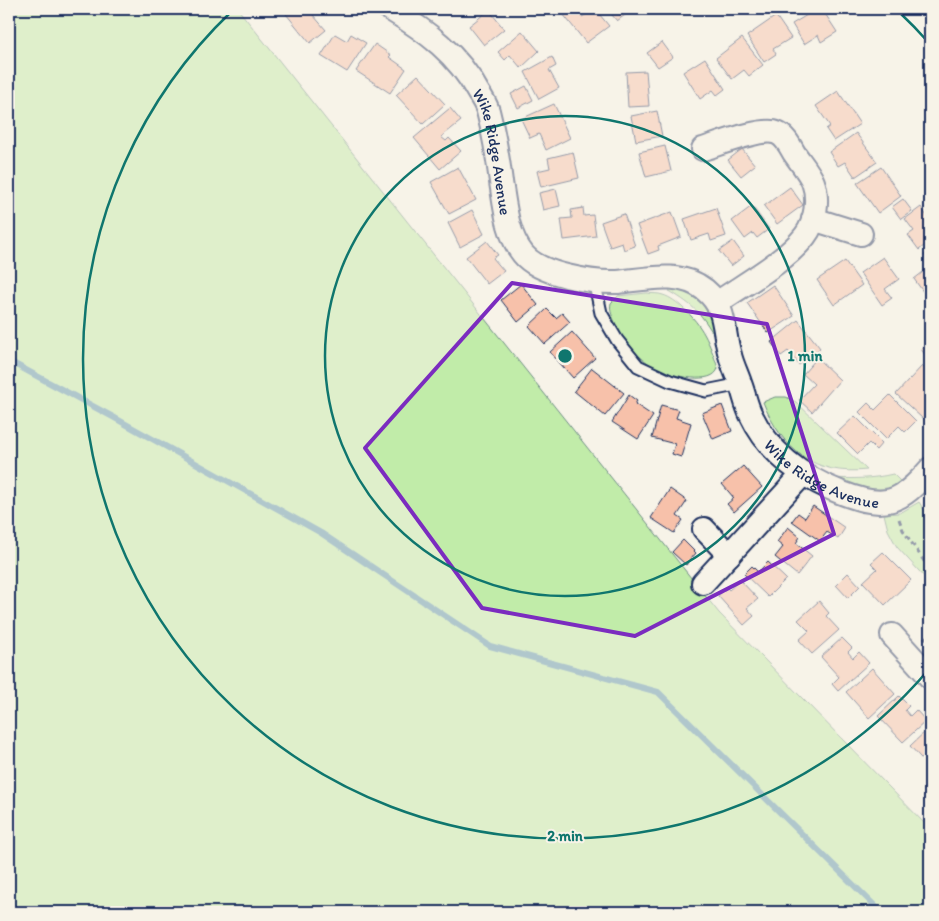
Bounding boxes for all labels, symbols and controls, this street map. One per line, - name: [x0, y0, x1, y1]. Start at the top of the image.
- street label: Wike Ridge Avenue: [469, 85, 516, 217]
- centre of rings: [556, 347, 574, 365]
- text: 1 min: [788, 347, 823, 365]
- street label: Wike Ridge Avenue: [760, 435, 880, 512]
- text: 2 min: [547, 827, 584, 845]

